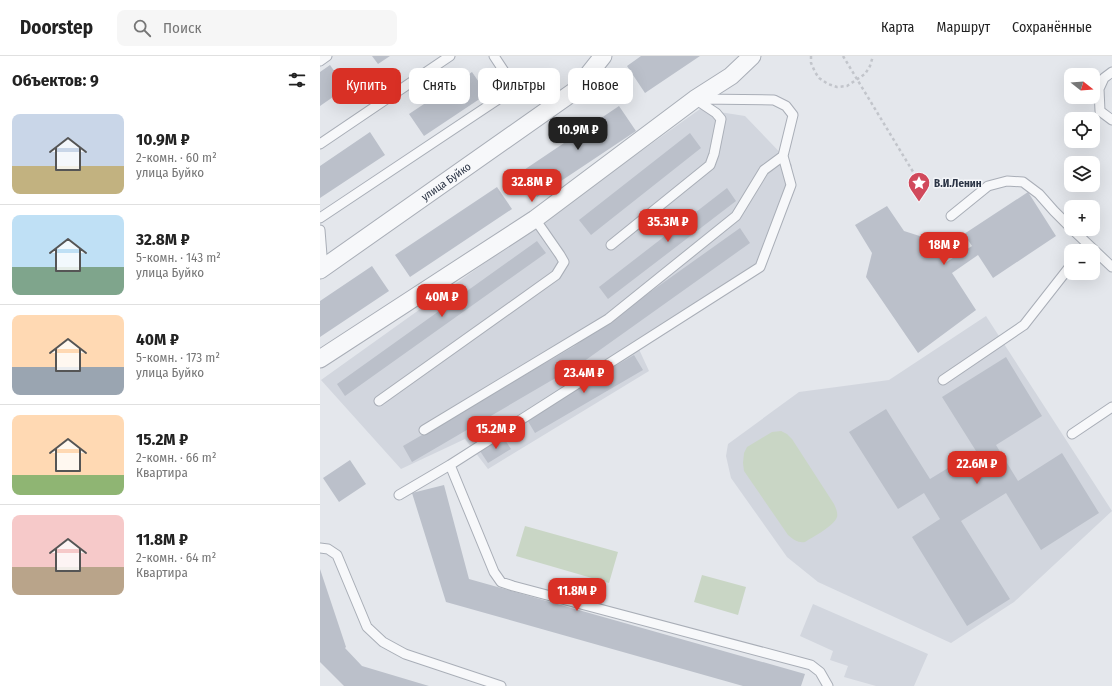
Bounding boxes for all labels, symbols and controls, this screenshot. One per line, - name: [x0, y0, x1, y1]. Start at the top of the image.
- search box: [117, 10, 397, 46]
- text: Doorstep: [20, 16, 93, 39]
- icon: search: [131, 17, 153, 39]
- text: Поиск: [163, 19, 201, 37]
- text: Карта: [881, 19, 914, 36]
- text: Маршрут: [936, 19, 990, 36]
- text: Сохранённые: [1012, 19, 1092, 36]
- chip: Купить: [332, 68, 401, 104]
- chip: Снять: [409, 68, 470, 104]
- chip: Фильтры: [478, 68, 560, 104]
- chip: Новое: [568, 68, 633, 104]
- north arrow: [1064, 68, 1100, 104]
- map controls: [1064, 68, 1100, 280]
- icon: filters: [286, 69, 308, 91]
- text: Объектов: 9: [12, 70, 99, 91]
- button: locate: [1064, 112, 1100, 148]
- pin: 10.9M ₽: [541, 117, 615, 151]
- text: 10.9M ₽: [557, 122, 599, 137]
- text: 10.9M ₽: [136, 129, 190, 150]
- icon: home: [44, 130, 92, 178]
- text: 2-комн. · 60 m²: [136, 150, 217, 165]
- button: layers: [1064, 156, 1100, 192]
- street label: улица Буйко: [419, 159, 473, 203]
- text: улица Буйко: [136, 165, 204, 180]
- pin: 32.8M ₽: [495, 169, 569, 203]
- place icon: В.И.Ленин: [906, 170, 932, 203]
- text: 32.8M ₽: [511, 174, 553, 189]
- place label: В.И.Ленин: [934, 177, 982, 190]
- button: +: [1064, 200, 1100, 236]
- pin: 35.3M ₽: [631, 209, 705, 243]
- text: 35.3M ₽: [648, 214, 688, 229]
- text: 32.8M ₽: [136, 229, 190, 250]
- icon: home: [44, 231, 92, 279]
- pin: 18M ₽: [916, 232, 972, 266]
- text: 18M ₽: [928, 237, 960, 252]
- button: −: [1064, 244, 1100, 280]
- text: 5-комн. · 143 m²: [136, 250, 221, 265]
- text: улица Буйко: [136, 265, 204, 280]
- pin: 40M ₽: [414, 284, 470, 318]
- text: 40M ₽: [426, 289, 458, 304]
- text: 40M ₽: [136, 329, 179, 350]
- icon: home: [44, 331, 92, 379]
- text: 5-комн. · 173 m²: [136, 350, 220, 365]
- pin: 23.4M ₽: [547, 360, 621, 394]
- text: улица Буйко: [136, 365, 204, 380]
- text: 23.4M ₽: [564, 365, 604, 380]
- pin: 15.2M ₽: [459, 416, 533, 450]
- text: 15.2M ₽: [476, 421, 516, 436]
- text: 15.2M ₽: [136, 429, 188, 450]
- icon: home: [44, 431, 92, 479]
- text: 2-комн. · 66 m²: [136, 450, 216, 465]
- pin: 22.6M ₽: [940, 451, 1014, 485]
- text: 22.6M ₽: [957, 456, 997, 471]
- text: Квартира: [136, 465, 188, 480]
- text: 11.8M ₽: [136, 529, 188, 550]
- icon: home: [44, 531, 92, 579]
- text: 2-комн. · 64 m²: [136, 550, 216, 565]
- text: Квартира: [136, 565, 188, 580]
- pin: 11.8M ₽: [540, 578, 614, 612]
- text: 11.8M ₽: [557, 583, 597, 598]

